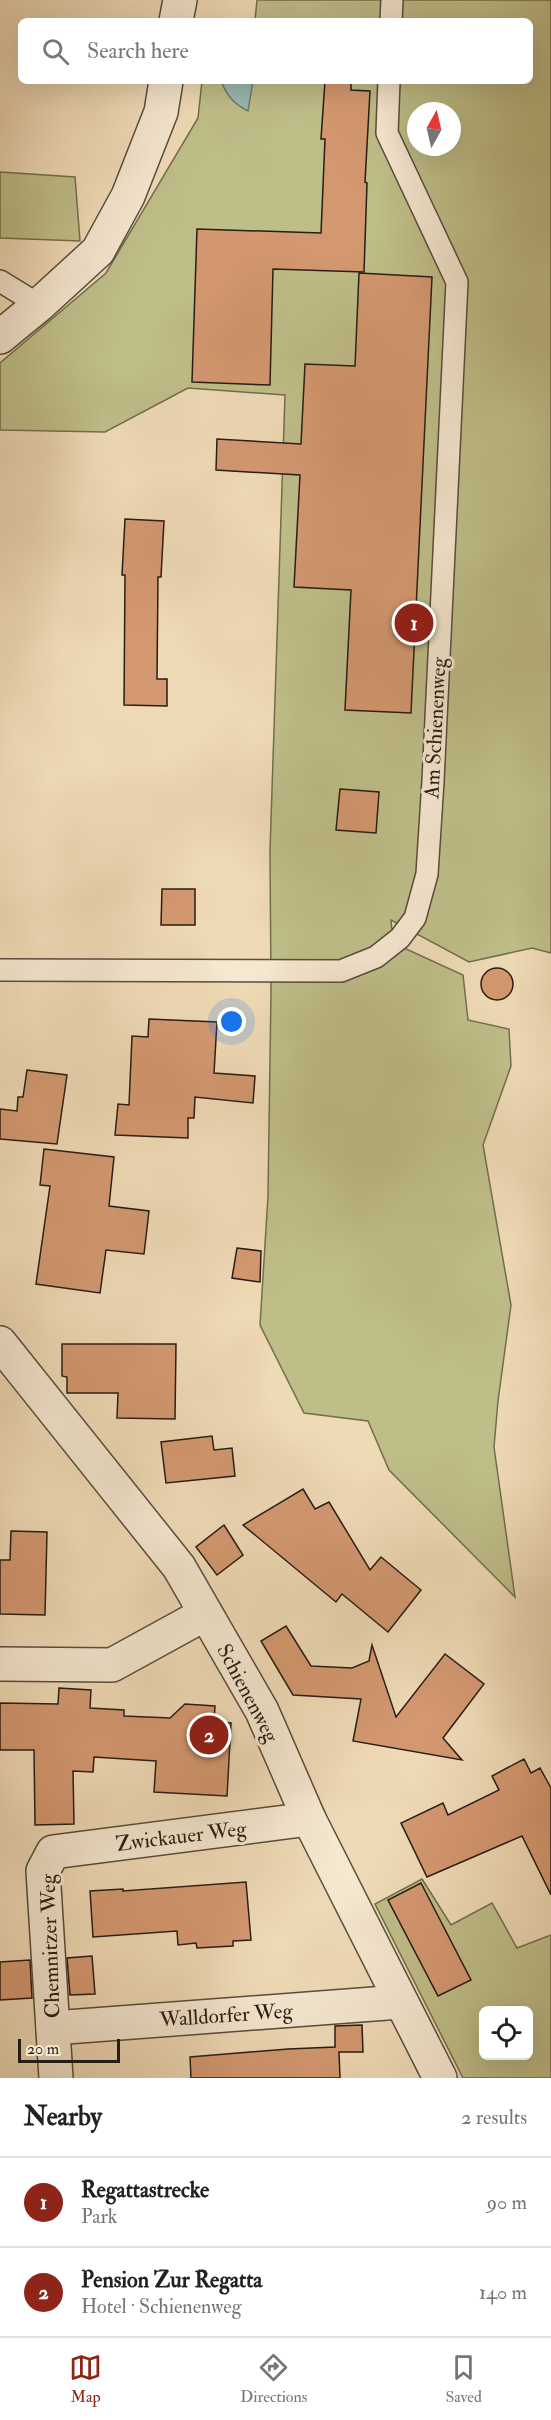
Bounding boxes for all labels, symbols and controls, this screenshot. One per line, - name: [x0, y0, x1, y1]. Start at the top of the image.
- search box: [18, 18, 533, 84]
- icon: search: [39, 35, 72, 68]
- text: Search here: [87, 37, 189, 65]
- north arrow: [407, 102, 461, 156]
- pin: 1: [394, 600, 434, 646]
- street label: Am Schienenweg: [418, 656, 453, 800]
- your location: [217, 1007, 246, 1036]
- street label: Schienenweg: [210, 1639, 285, 1748]
- pin: 2: [190, 1712, 228, 1758]
- street label: Zwickauer Weg: [114, 1815, 249, 1858]
- street label: Chemnitzer Weg: [34, 1873, 67, 2019]
- street label: Walldorfer Weg: [158, 1997, 294, 2034]
- map controls: [479, 2006, 533, 2060]
- button: locate: [479, 2006, 533, 2060]
- scale bar: [18, 2036, 120, 2064]
- text: 20 m: [27, 2039, 59, 2059]
- text: Nearby: [24, 2101, 102, 2133]
- text: 2 results: [461, 2105, 527, 2130]
- text: Regattastrecke: [81, 2176, 209, 2204]
- text: 1: [40, 2190, 47, 2215]
- text: 90 m: [487, 2190, 527, 2215]
- text: Park: [81, 2204, 117, 2229]
- text: Pension Zur Regatta: [81, 2266, 262, 2294]
- text: 2: [38, 2280, 49, 2305]
- text: 140 m: [479, 2280, 527, 2305]
- text: Hotel · Schienenweg: [81, 2294, 241, 2319]
- tab: Map: [69, 2351, 102, 2407]
- tab: Directions: [240, 2351, 307, 2407]
- tab: Saved: [445, 2351, 482, 2407]

